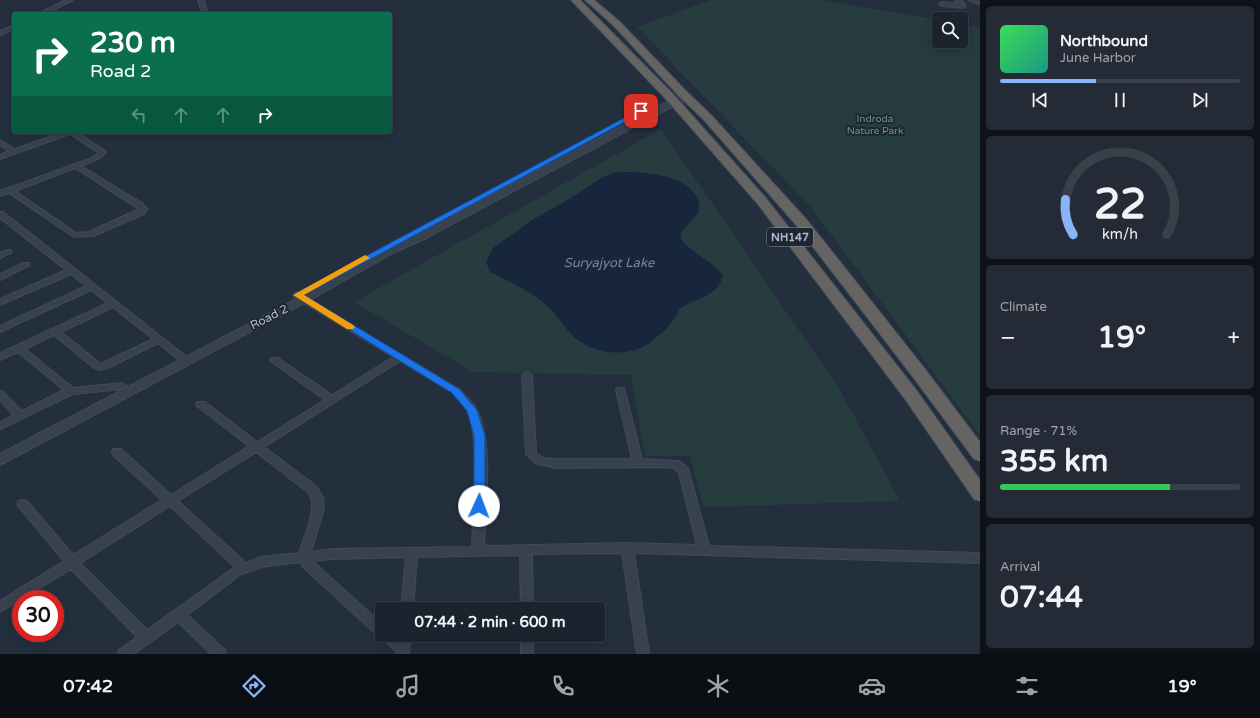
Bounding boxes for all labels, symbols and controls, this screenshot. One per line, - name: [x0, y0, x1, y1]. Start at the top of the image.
- map controls: [932, 12, 968, 48]
- button: search: [932, 12, 968, 48]
- text: 230 m: [90, 26, 176, 60]
- icon: right: [24, 28, 76, 80]
- text: Northbound: [1060, 32, 1148, 50]
- text: June Harbor: [1060, 50, 1136, 66]
- text: Road 2: [90, 60, 151, 82]
- icon: previous: [1029, 89, 1051, 111]
- icon: pause: [1109, 89, 1131, 111]
- icon: next: [1189, 89, 1211, 111]
- pin: [624, 94, 658, 128]
- icon: arrive: [630, 100, 652, 122]
- icon: left: [128, 104, 150, 126]
- icon: ahead: [170, 104, 192, 126]
- icon: ahead: [212, 104, 234, 126]
- icon: right: [254, 104, 276, 126]
- park label: Indroda Nature Park: [847, 113, 904, 137]
- text: 22: [1094, 180, 1146, 230]
- text: km/h: [1102, 226, 1138, 243]
- road number: NH147: [767, 228, 813, 246]
- water label: Suryajyot Lake: [564, 255, 655, 271]
- text: Climate: [1000, 299, 1047, 315]
- street label: Road 2: [248, 301, 290, 333]
- text: 19°: [1097, 319, 1146, 356]
- text: −: [1000, 325, 1016, 351]
- text: +: [1228, 325, 1240, 351]
- text: Range · 71%: [1000, 423, 1077, 439]
- text: 355 km: [1000, 443, 1108, 480]
- position arrow: [458, 485, 500, 527]
- text: Arrival: [1000, 559, 1040, 575]
- text: 07:44: [1000, 579, 1083, 616]
- speed limit sign: 30: [12, 590, 64, 642]
- text: 07:44 · 2 min · 600 m: [415, 613, 565, 631]
- icon: directions: [240, 672, 268, 700]
- icon: music: [394, 672, 422, 700]
- icon: phone: [549, 672, 577, 700]
- icon: climate: [704, 672, 732, 700]
- icon: car: [858, 672, 886, 700]
- icon: filters: [1013, 672, 1041, 700]
- text: 07:42: [63, 675, 113, 697]
- text: 19°: [1167, 675, 1197, 697]

